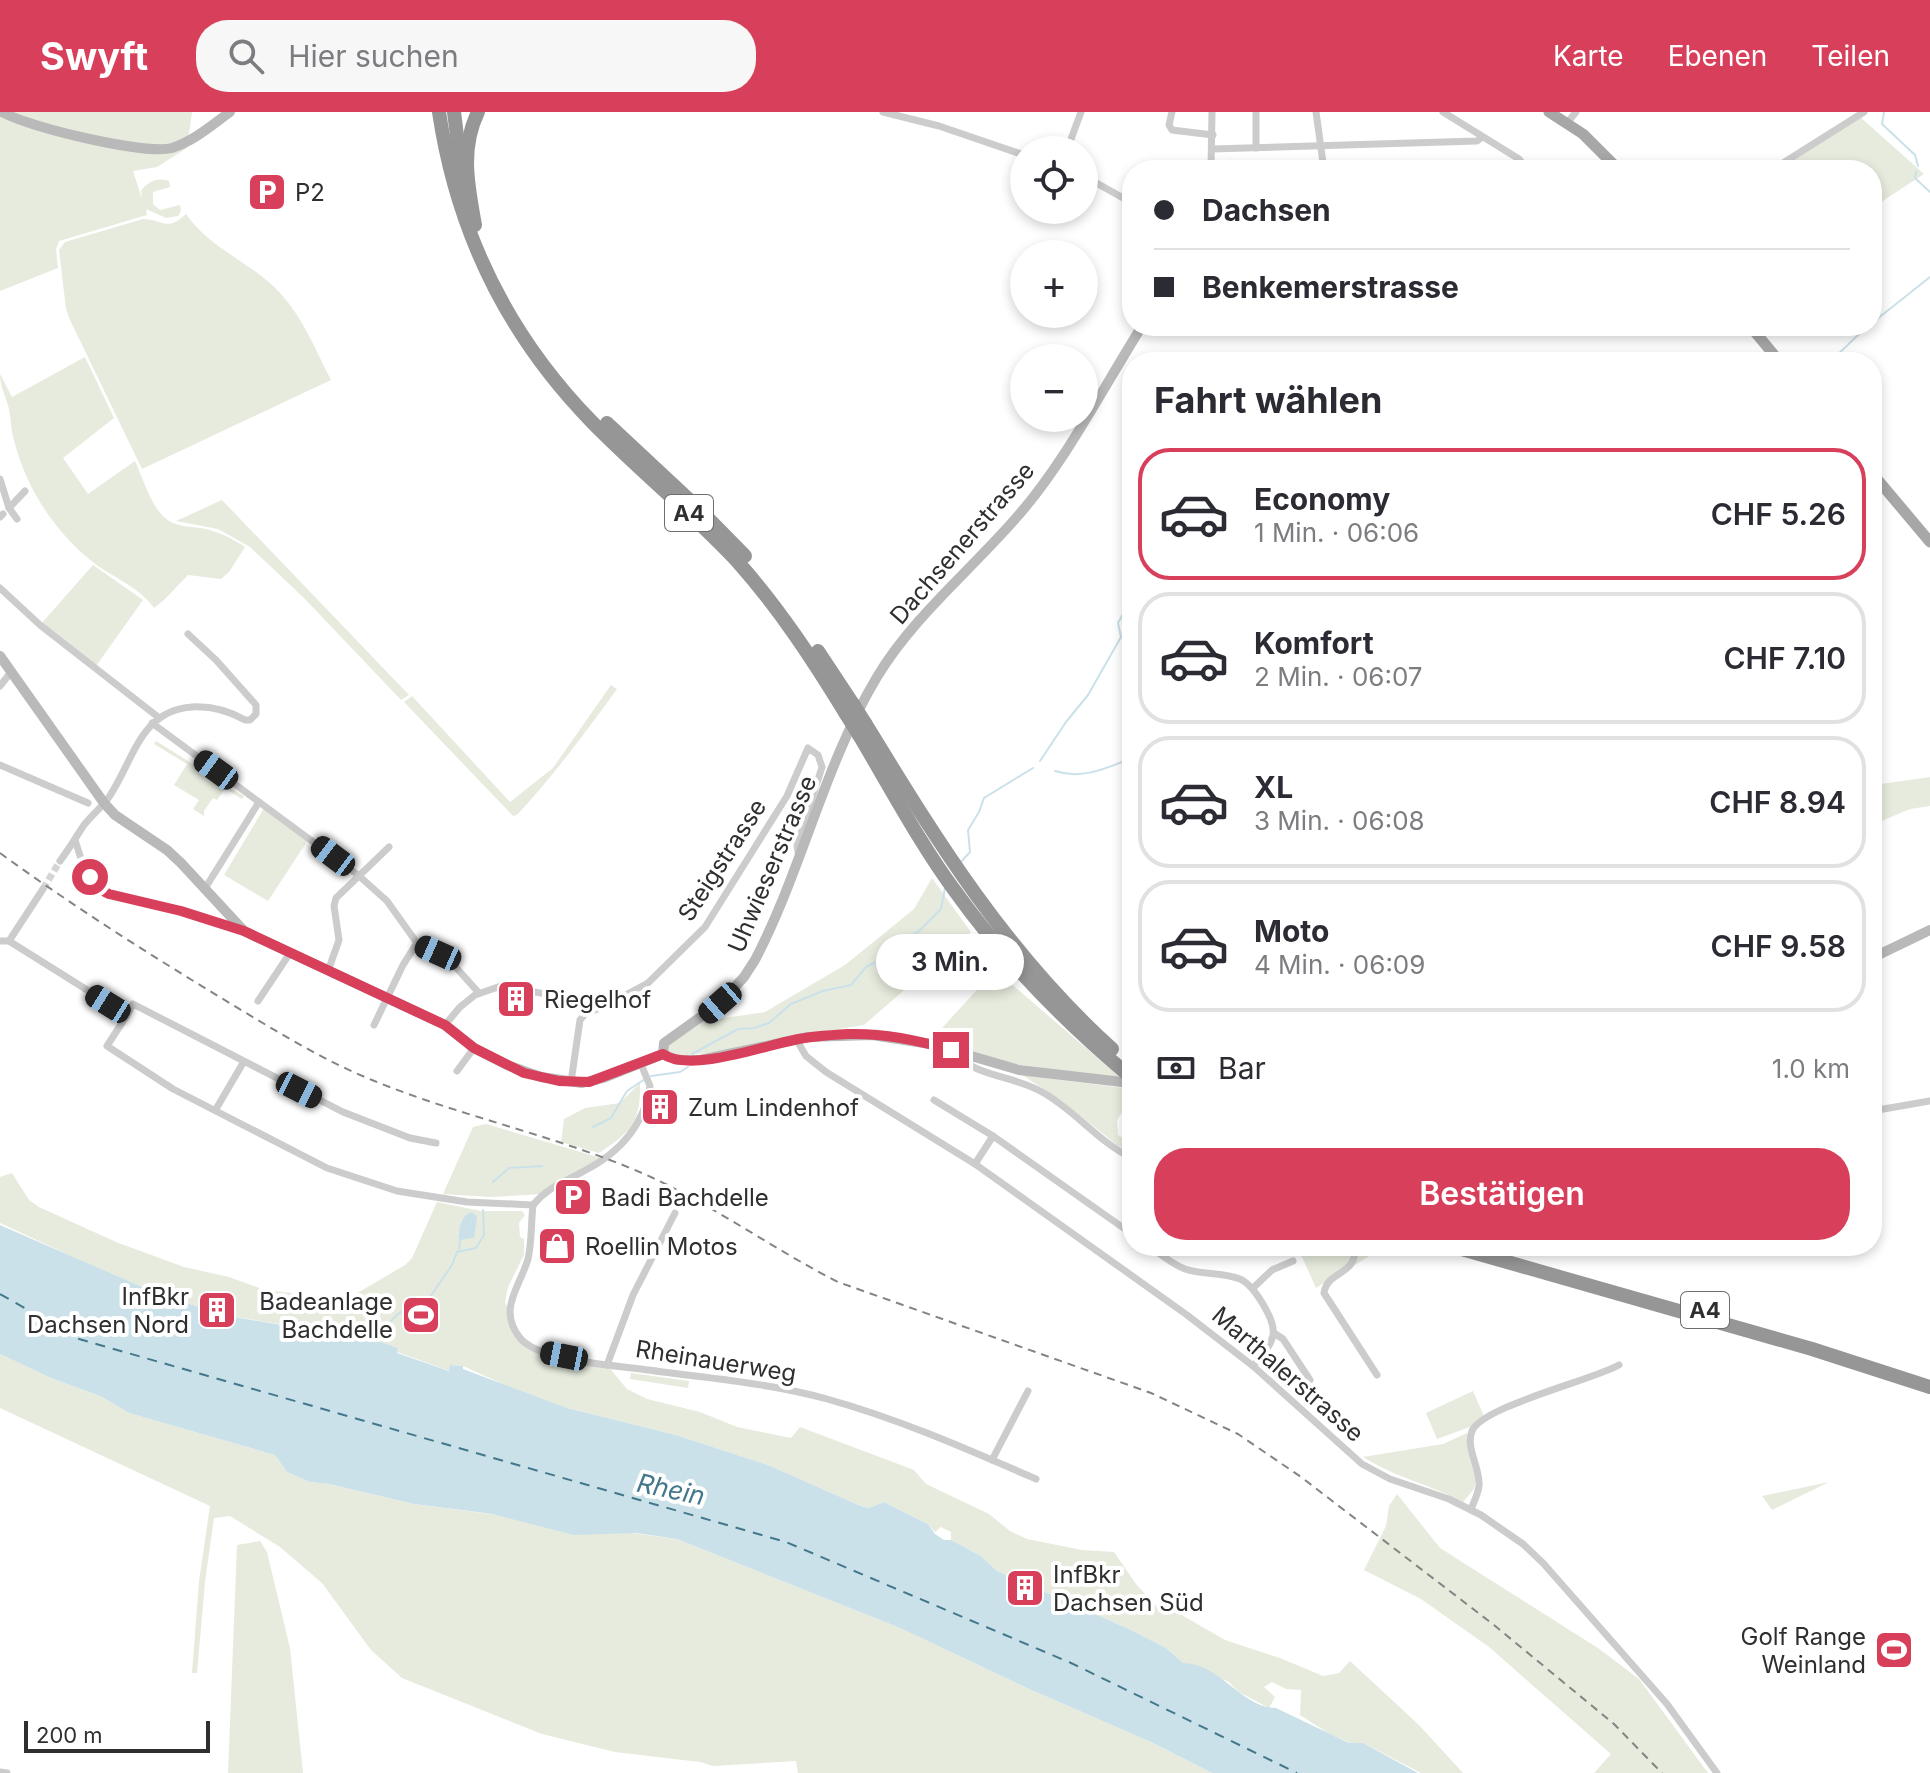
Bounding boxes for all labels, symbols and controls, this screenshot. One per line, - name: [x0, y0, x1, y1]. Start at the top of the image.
- search box: [196, 20, 756, 92]
- text: Swyft: [40, 33, 148, 79]
- icon: search: [224, 34, 268, 78]
- text: Hier suchen: [288, 38, 459, 74]
- text: Karte: [1553, 39, 1624, 73]
- text: Ebenen: [1668, 39, 1767, 73]
- text: Teilen: [1811, 39, 1890, 73]
- map controls: [1010, 136, 1098, 432]
- button: locate: [1010, 136, 1098, 224]
- parking icon: P2: [246, 171, 288, 213]
- place label: P2: [295, 178, 325, 207]
- text: Dachsen: [1202, 192, 1331, 228]
- button: +: [1010, 240, 1098, 328]
- text: Benkemerstrasse: [1202, 269, 1459, 305]
- button: −: [1010, 344, 1098, 432]
- text: Fahrt wählen: [1154, 378, 1382, 422]
- street label: Dachsenerstrasse: [884, 456, 1040, 630]
- icon: car: [1158, 478, 1230, 550]
- text: Economy: [1254, 481, 1390, 517]
- road number: A4: [665, 495, 713, 531]
- text: CHF 5.26: [1711, 496, 1846, 532]
- text: 1 Min. · 06:06: [1254, 517, 1419, 548]
- icon: car: [1158, 622, 1230, 694]
- text: Komfort: [1254, 625, 1374, 661]
- text: CHF 7.10: [1723, 640, 1846, 676]
- text: 2 Min. · 06:07: [1254, 661, 1423, 692]
- car: [190, 746, 242, 794]
- icon: car: [1158, 766, 1230, 838]
- text: XL: [1254, 769, 1293, 805]
- street label: Uhwieserstrasse: [722, 771, 822, 957]
- text: CHF 8.94: [1709, 784, 1846, 820]
- street label: Steigstrasse: [672, 793, 772, 927]
- text: 3 Min. · 06:08: [1254, 805, 1425, 836]
- car: [307, 832, 359, 880]
- route start: [72, 859, 108, 895]
- icon: car: [1158, 910, 1230, 982]
- text: Moto: [1254, 913, 1329, 949]
- text: CHF 9.58: [1711, 928, 1846, 964]
- car: [411, 932, 465, 974]
- callout: 3 Min.: [877, 934, 1025, 990]
- text: 3 Min.: [911, 946, 989, 977]
- text: 4 Min. · 06:09: [1254, 949, 1425, 980]
- building icon: Riegelhof: [495, 978, 537, 1020]
- car: [694, 978, 746, 1028]
- car: [81, 981, 135, 1027]
- place label: Riegelhof: [544, 985, 651, 1014]
- route end: [933, 1032, 969, 1068]
- icon: cash: [1154, 1046, 1198, 1090]
- text: Bar: [1218, 1050, 1266, 1086]
- text: 1.0 km: [1772, 1053, 1850, 1084]
- car: [272, 1068, 326, 1112]
- building icon: Zum Lindenhof: [639, 1086, 681, 1128]
- place label: Zum Lindenhof: [688, 1093, 859, 1122]
- button: Bestätigen: [1154, 1148, 1850, 1240]
- parking icon: Badi Bachdelle: [552, 1176, 594, 1218]
- place label: Badi Bachdelle: [601, 1183, 769, 1212]
- shop icon: Roellin Motos: [536, 1225, 578, 1267]
- place label: Roellin Motos: [585, 1232, 738, 1261]
- place label: InfBkr Dachsen Nord: [27, 1282, 189, 1339]
- place label: Badeanlage Bachdelle: [259, 1287, 393, 1344]
- building icon: InfBkr Dachsen Nord: [196, 1289, 238, 1331]
- road number: A4: [1681, 1292, 1729, 1328]
- sports icon: Badeanlage Bachdelle: [400, 1294, 442, 1336]
- street label: Marthalerstrasse: [1206, 1300, 1370, 1448]
- street label: Rheinauerweg: [634, 1334, 798, 1388]
- car: [538, 1340, 590, 1372]
- water label: Rhein: [634, 1467, 708, 1511]
- place label: InfBkr Dachsen Süd: [1053, 1560, 1204, 1617]
- building icon: InfBkr Dachsen Süd: [1004, 1567, 1046, 1609]
- place label: Golf Range Weinland: [1741, 1622, 1866, 1679]
- sports icon: Golf Range Weinland: [1873, 1629, 1915, 1671]
- scale bar: [24, 1717, 210, 1753]
- text: 200 m: [36, 1722, 103, 1748]

